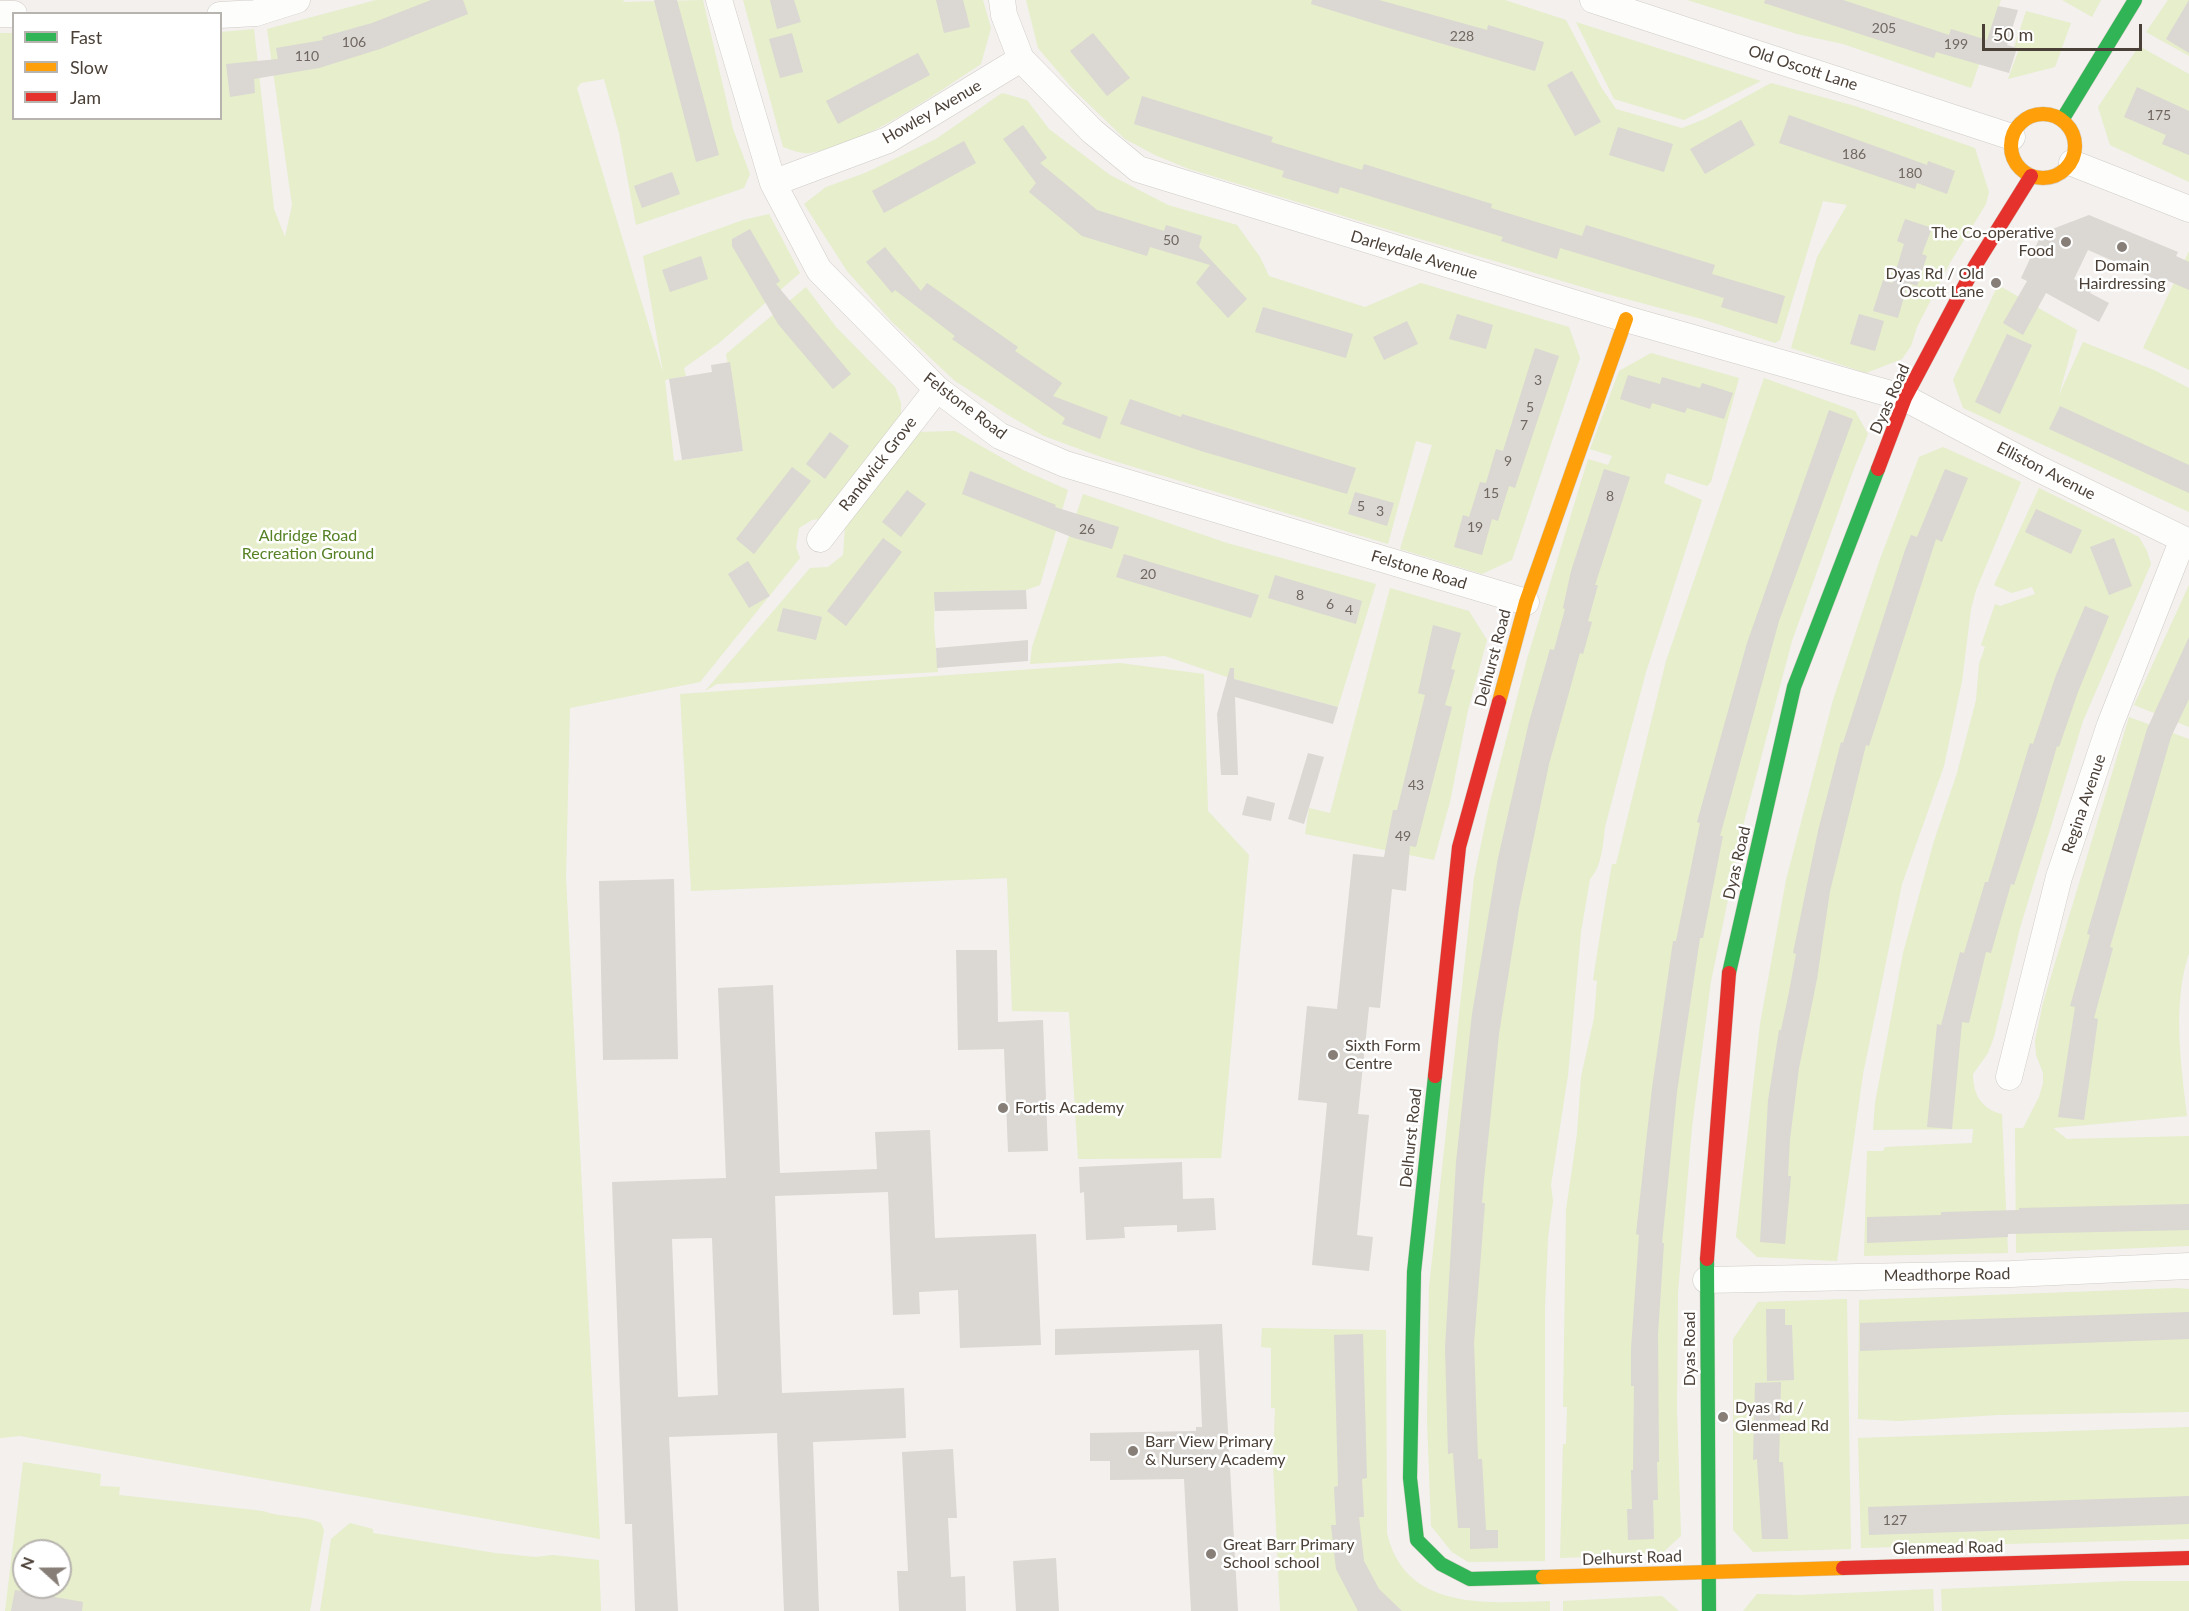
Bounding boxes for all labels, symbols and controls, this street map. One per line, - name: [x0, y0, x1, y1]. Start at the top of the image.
- legend: [12, 12, 222, 120]
- scale bar: [1985, 12, 2146, 50]
- house number: 205: [1872, 20, 1896, 36]
- text: 50 m: [1993, 23, 2033, 45]
- text: Fast: [70, 26, 102, 48]
- house number: 228: [1450, 28, 1474, 44]
- house number: 106: [342, 34, 366, 50]
- house number: 199: [1944, 36, 1968, 52]
- street label: Old Oscott Lane: [1746, 41, 1860, 95]
- house number: 110: [295, 48, 319, 64]
- text: Slow: [70, 56, 108, 78]
- street label: Howley Avenue: [879, 76, 985, 148]
- text: Jam: [70, 86, 101, 108]
- house number: 175: [2147, 107, 2171, 123]
- house number: 186: [1842, 146, 1866, 162]
- house number: 180: [1898, 165, 1922, 181]
- place label: The Co-operative Food: [1931, 223, 2054, 261]
- street label: Darleydale Avenue: [1348, 227, 1480, 283]
- house number: 50: [1163, 232, 1179, 248]
- marker: The Co-operative Food: [2059, 235, 2073, 249]
- marker: Domain Hairdressing: [2115, 240, 2129, 254]
- place label: Domain Hairdressing: [2078, 256, 2166, 294]
- place label: Dyas Rd / Old Oscott Lane: [1885, 264, 1984, 302]
- marker: Dyas Rd / Old Oscott Lane: [1989, 276, 2003, 290]
- street label: Dyas Road: [1866, 361, 1914, 437]
- street label: Felstone Road: [920, 368, 1010, 444]
- house number: 3: [1534, 372, 1542, 388]
- house number: 5: [1526, 399, 1534, 415]
- street label: Randwick Grove: [835, 413, 921, 515]
- house number: 7: [1520, 417, 1528, 433]
- street label: Elliston Avenue: [1993, 438, 2099, 504]
- house number: 9: [1504, 453, 1512, 469]
- house number: 15: [1483, 485, 1499, 501]
- house number: 8: [1606, 488, 1614, 504]
- house number: 5: [1357, 498, 1365, 514]
- house number: 3: [1376, 503, 1384, 519]
- house number: 19: [1467, 519, 1483, 535]
- house number: 26: [1079, 521, 1095, 537]
- park label: Aldridge Road Recreation Ground: [242, 526, 374, 564]
- street label: Felstone Road: [1369, 546, 1469, 594]
- house number: 20: [1140, 566, 1156, 582]
- house number: 8: [1296, 587, 1304, 603]
- house number: 6: [1326, 596, 1334, 612]
- house number: 4: [1345, 602, 1353, 618]
- street label: Delhurst Road: [1471, 607, 1515, 709]
- street label: Regina Avenue: [2058, 752, 2110, 856]
- house number: 43: [1408, 777, 1424, 793]
- street label: Dyas Road: [1719, 824, 1755, 902]
- house number: 49: [1395, 828, 1411, 844]
- place label: Sixth Form Centre: [1345, 1036, 1421, 1074]
- marker: Sixth Form Centre: [1326, 1048, 1340, 1062]
- street label: Delhurst Road: [1396, 1087, 1426, 1189]
- place label: Fortis Academy: [1015, 1098, 1124, 1118]
- marker: Fortis Academy: [996, 1101, 1010, 1115]
- street label: Meadthorpe Road: [1884, 1264, 2010, 1286]
- street label: Dyas Road: [1680, 1312, 1700, 1386]
- place label: Dyas Rd / Glenmead Rd: [1735, 1398, 1829, 1436]
- marker: Dyas Rd / Glenmead Rd: [1716, 1410, 1730, 1424]
- place label: Barr View Primary & Nursery Academy: [1145, 1432, 1286, 1470]
- marker: Barr View Primary & Nursery Academy: [1126, 1444, 1140, 1458]
- house number: 127: [1883, 1512, 1907, 1528]
- place label: Great Barr Primary School school: [1223, 1535, 1354, 1573]
- street label: Glenmead Road: [1892, 1537, 2004, 1559]
- north arrow: [12, 1539, 72, 1599]
- marker: Great Barr Primary School school: [1204, 1547, 1218, 1561]
- street label: Delhurst Road: [1582, 1547, 1682, 1569]
- text: N: [16, 1554, 38, 1572]

